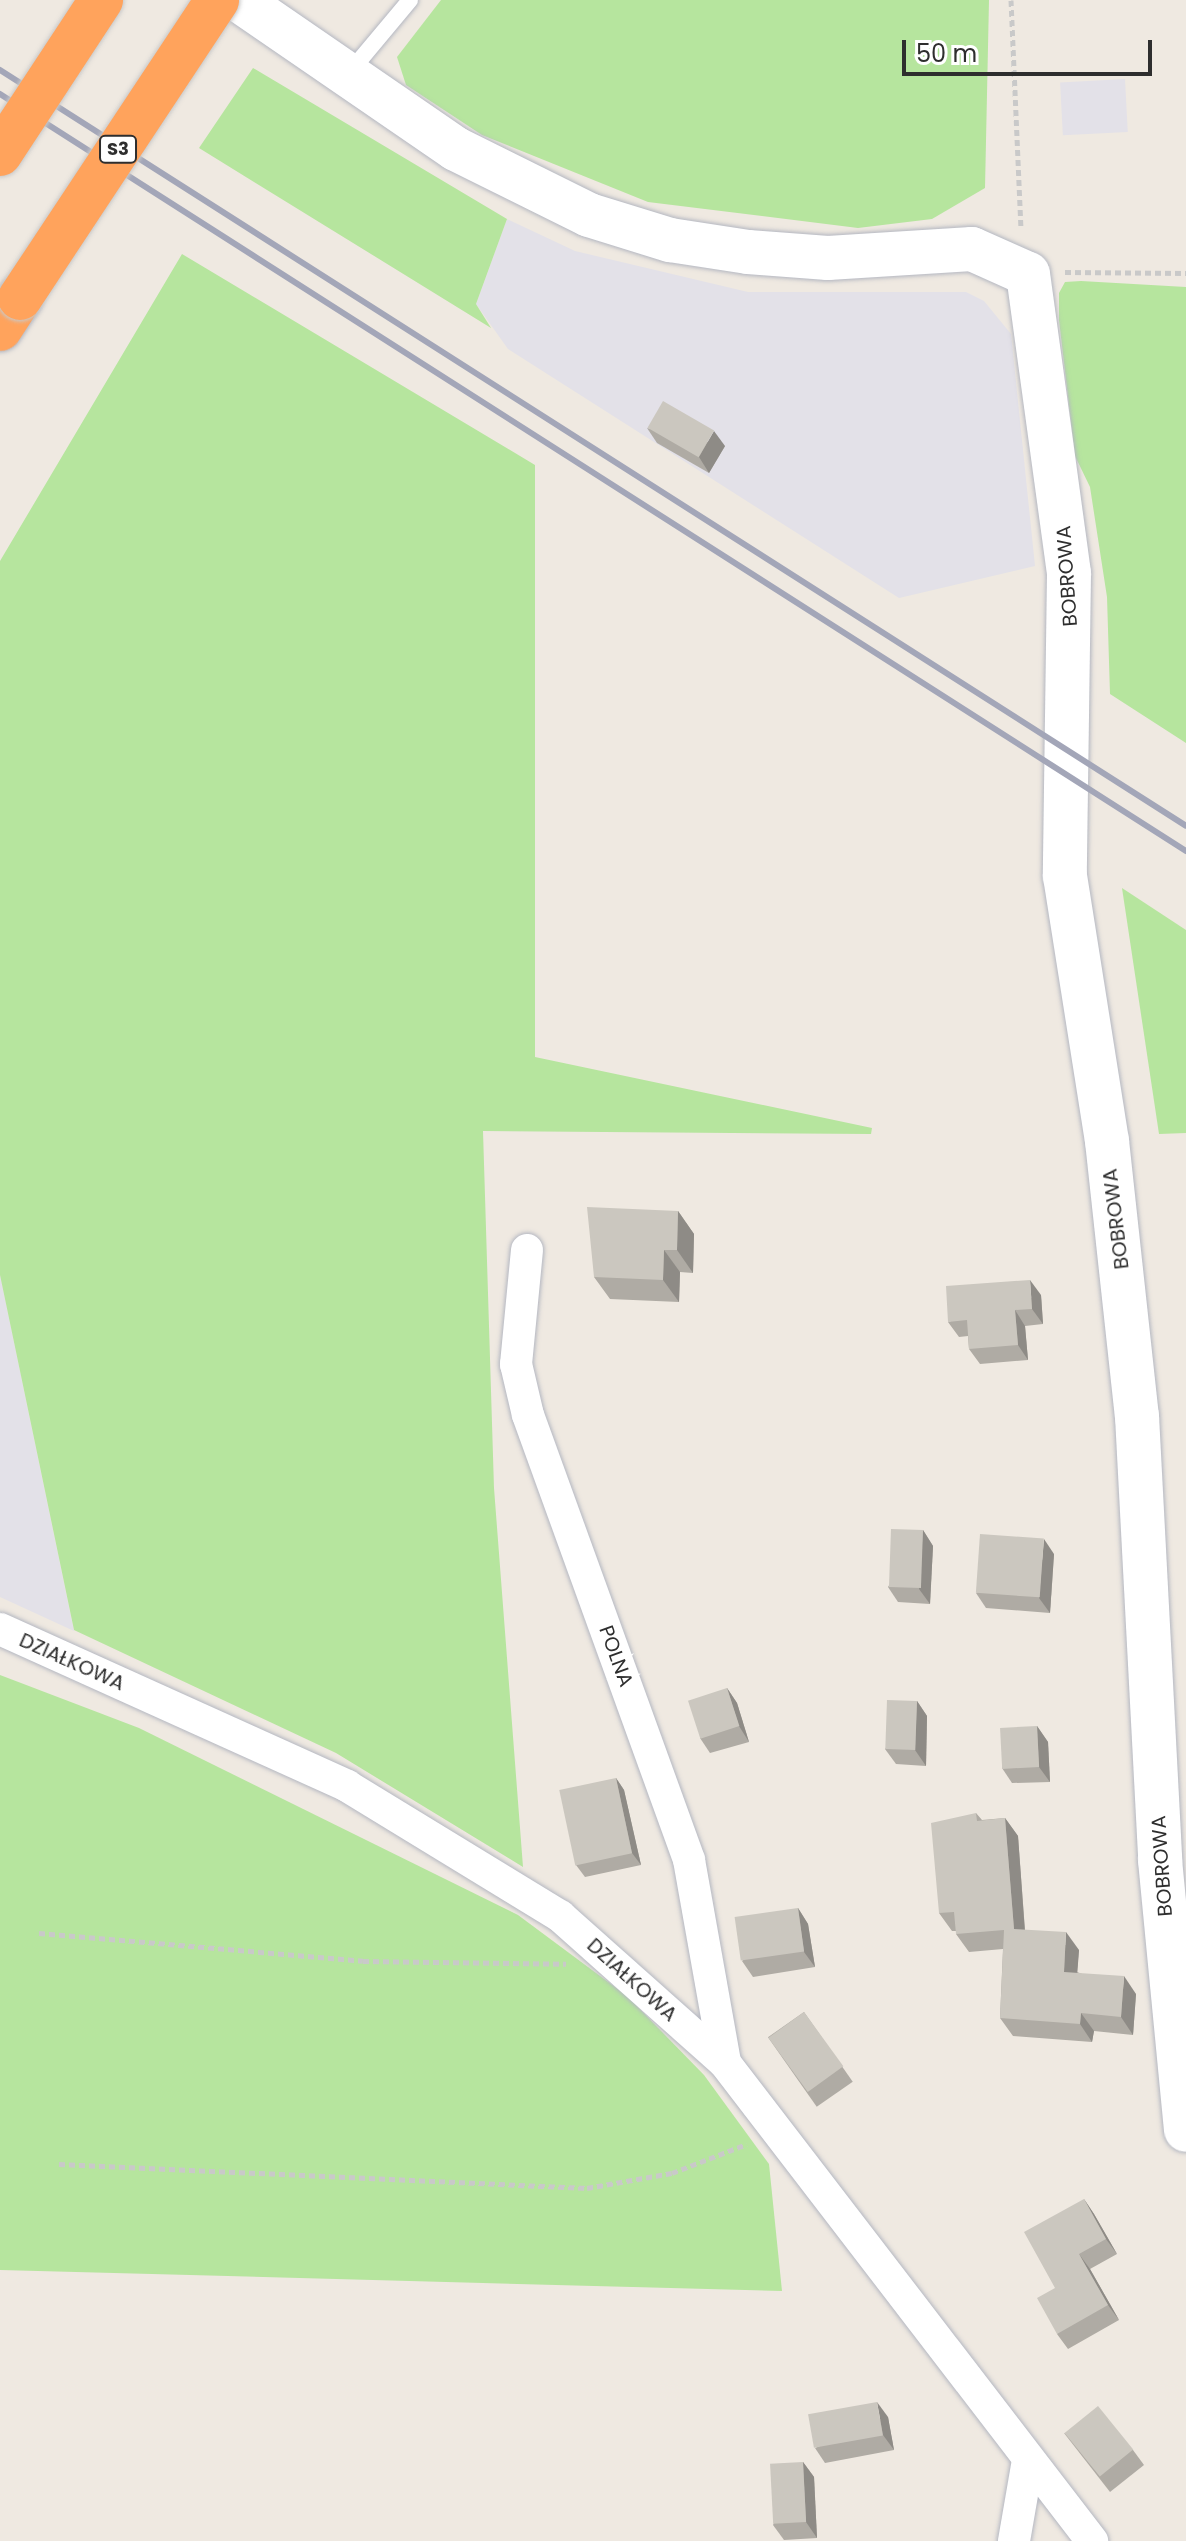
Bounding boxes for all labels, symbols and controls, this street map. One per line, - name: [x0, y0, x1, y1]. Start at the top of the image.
- scale bar: [906, 24, 1156, 74]
- text: 50 m: [916, 37, 977, 70]
- road number: S3: [98, 135, 138, 163]
- street label: BOBROWA: [1052, 525, 1082, 627]
- street label: BOBROWA: [1098, 1167, 1134, 1271]
- street label: POLNA: [594, 1622, 638, 1690]
- street label: DZIAŁKOWA: [16, 1628, 128, 1696]
- street label: BOBROWA: [1147, 1815, 1177, 1917]
- street label: DZIAŁKOWA: [582, 1933, 682, 2027]

